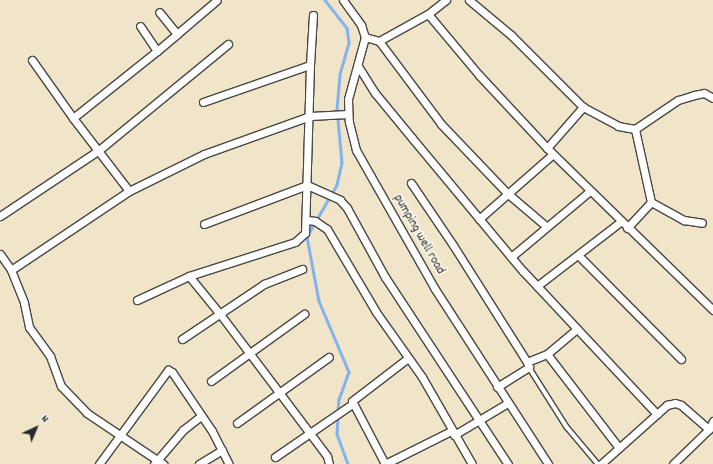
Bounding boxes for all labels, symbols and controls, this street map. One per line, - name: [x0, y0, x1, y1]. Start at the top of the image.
- street label: pumping well road: [389, 192, 447, 278]
- north arrow: [16, 408, 56, 448]
- text: N: [37, 412, 52, 427]

